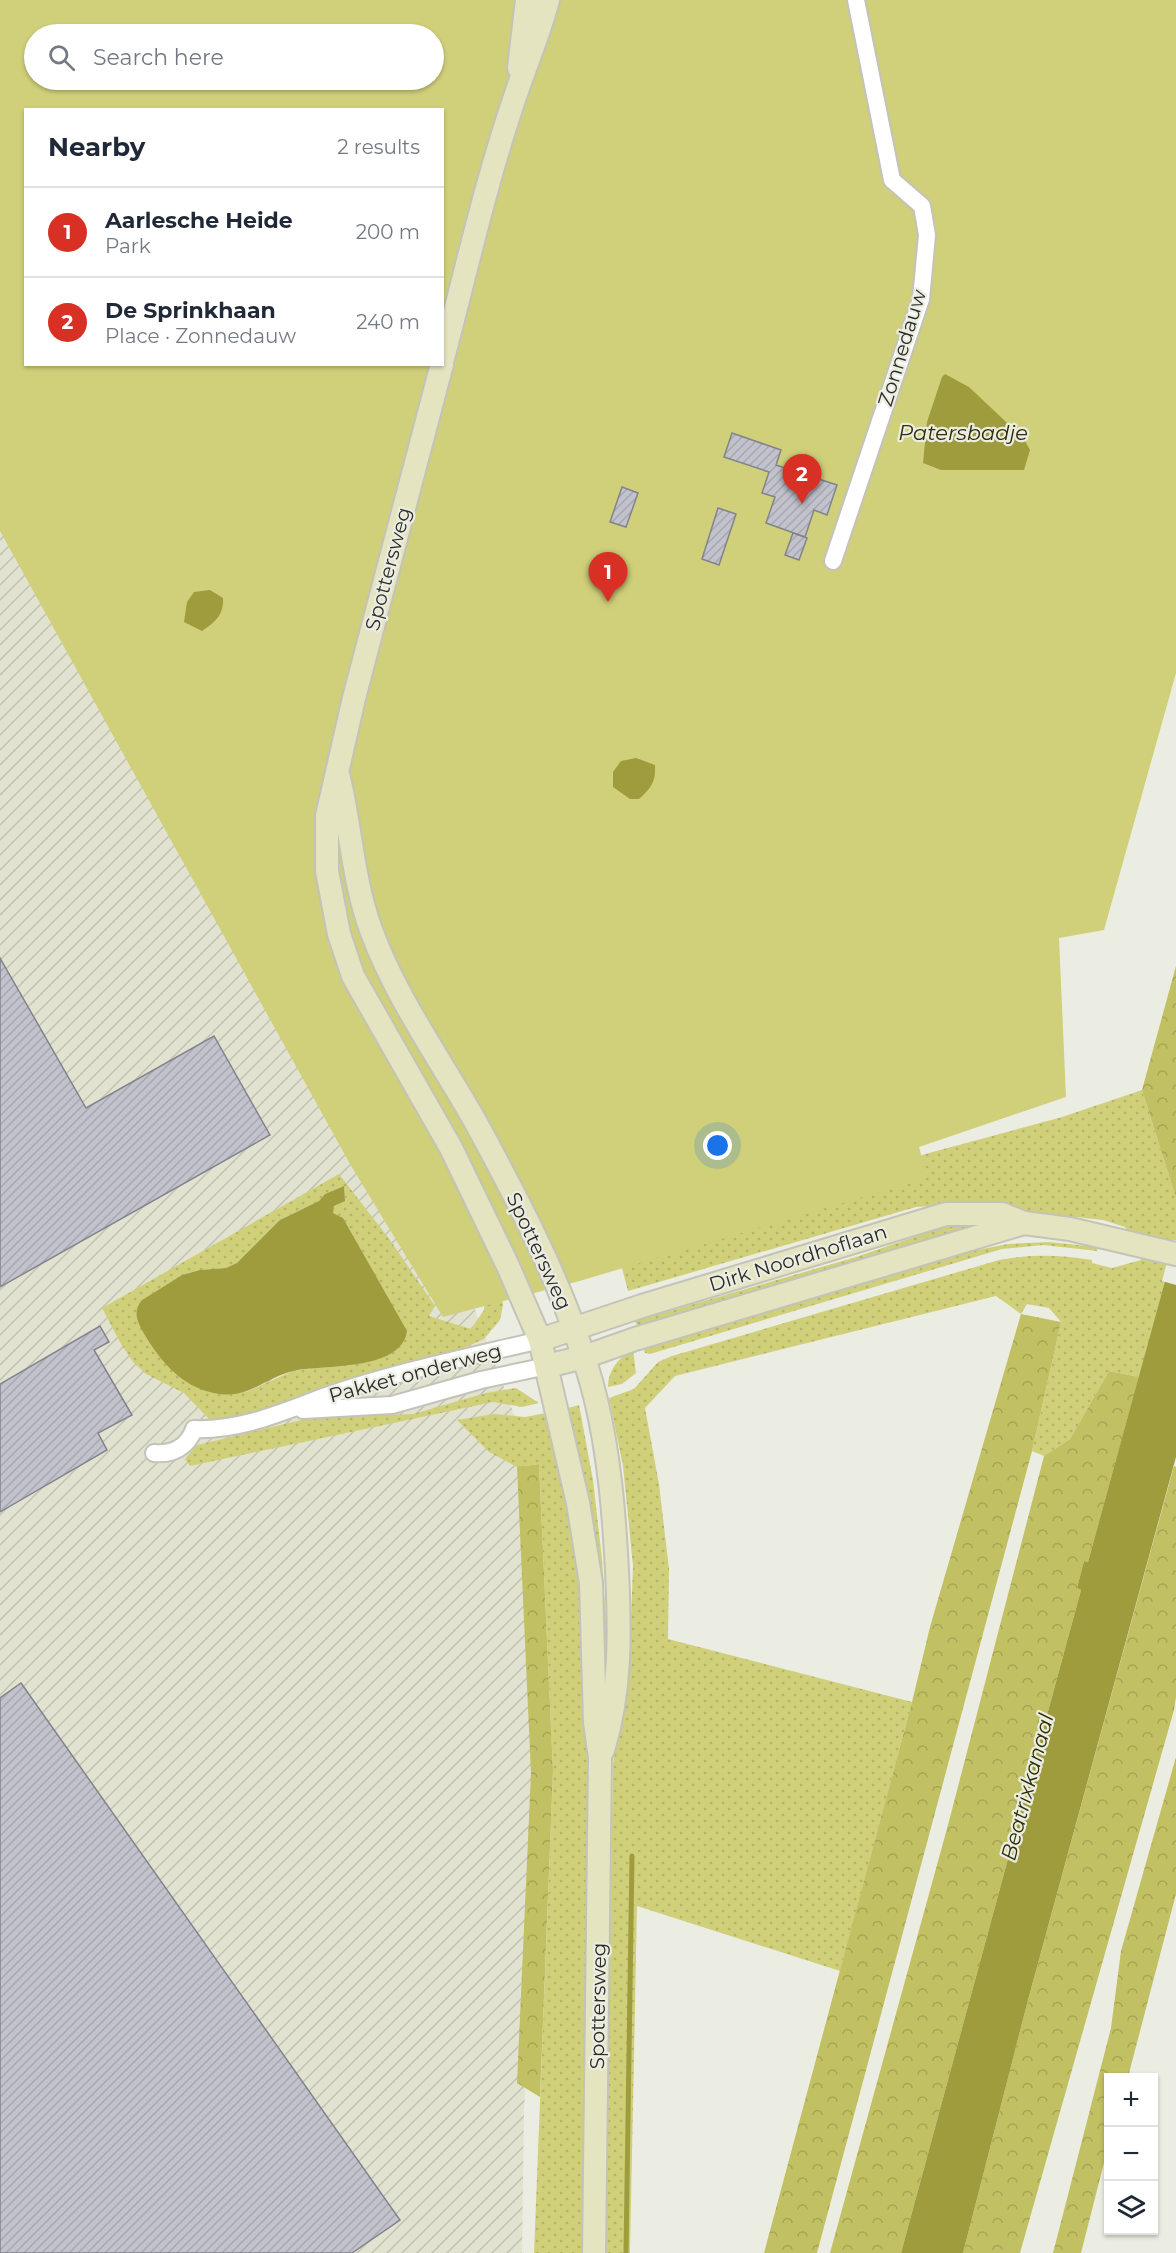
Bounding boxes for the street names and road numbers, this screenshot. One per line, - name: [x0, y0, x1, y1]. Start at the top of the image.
- street label: Zonnedauw: [873, 286, 931, 409]
- street label: Spottersweg: [360, 505, 416, 633]
- street label: Spottersweg: [501, 1189, 577, 1313]
- street label: Dirk Noordhoflaan: [706, 1219, 890, 1297]
- street label: Pakket onderweg: [326, 1338, 504, 1408]
- street label: Spottersweg: [585, 1942, 611, 2070]

